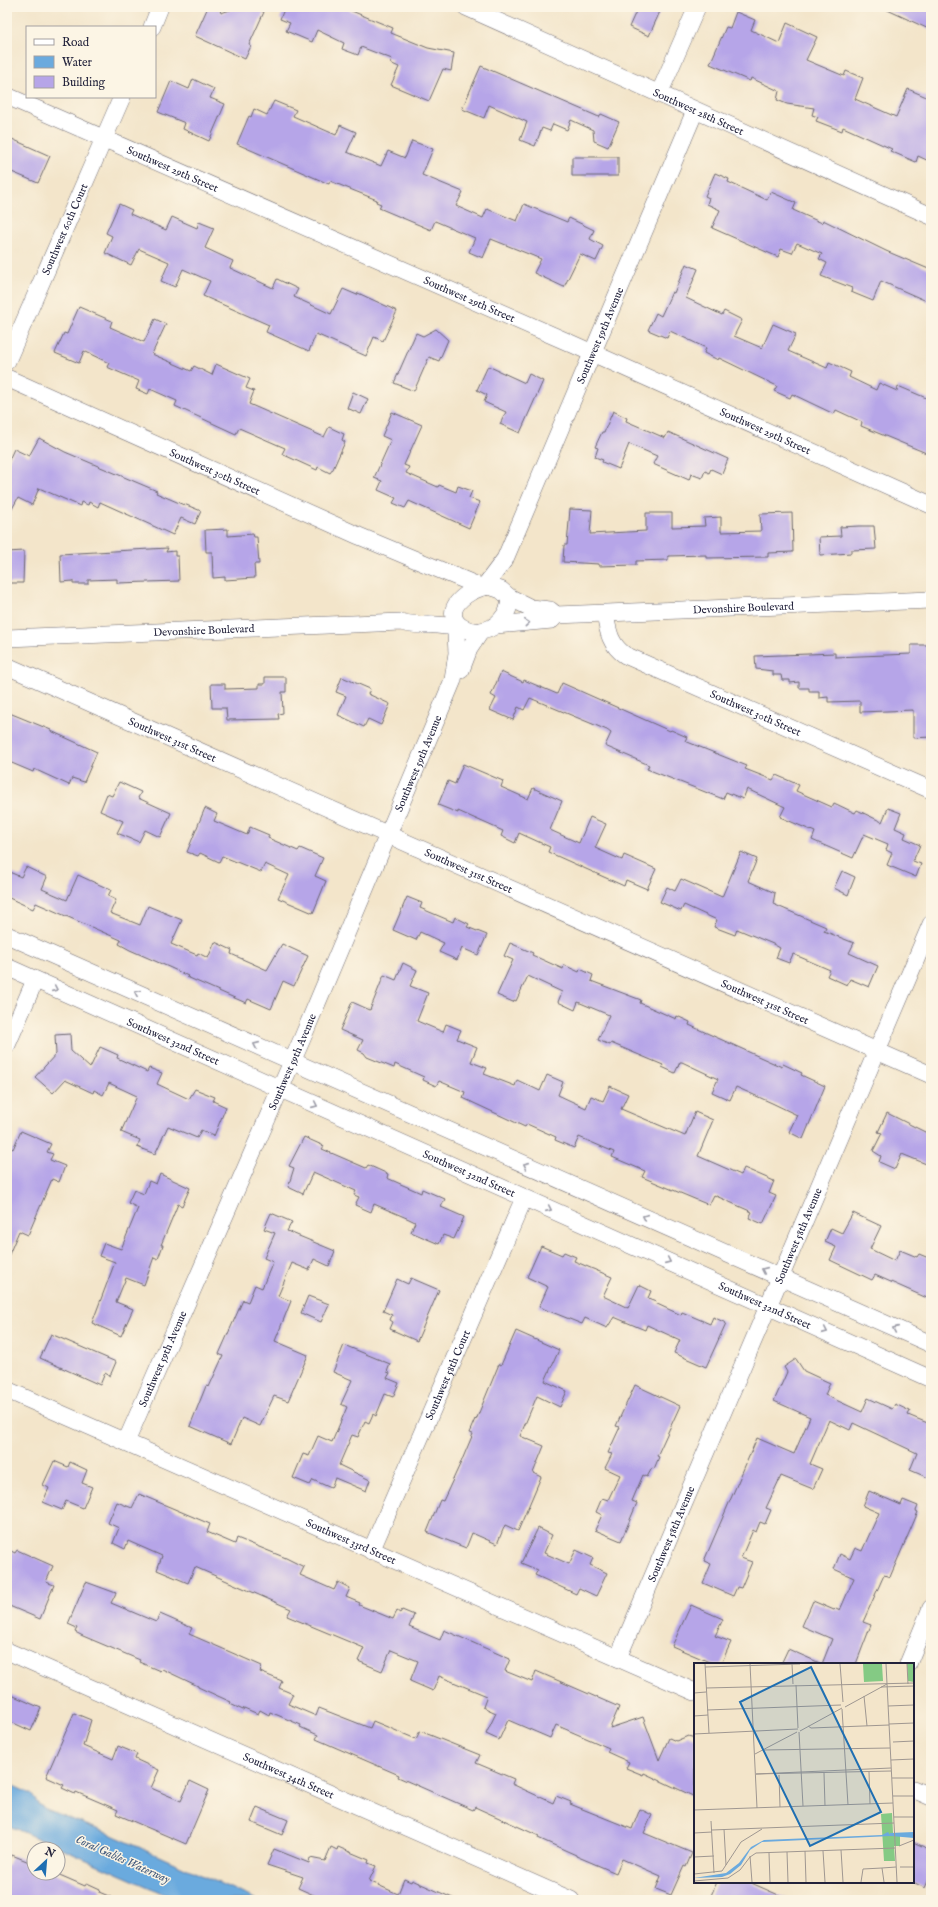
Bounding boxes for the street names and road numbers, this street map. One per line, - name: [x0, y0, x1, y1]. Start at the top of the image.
- street label: Southwest 28th Street: [651, 86, 746, 139]
- street label: Southwest 29th Street: [124, 143, 220, 196]
- street label: Southwest 60th Court: [39, 181, 92, 277]
- street label: Southwest 29th Street: [421, 274, 517, 326]
- street label: Southwest 59th Avenue: [574, 285, 627, 386]
- street label: Southwest 29th Street: [717, 405, 813, 458]
- street label: Southwest 30th Street: [167, 446, 262, 499]
- street label: Devonshire Boulevard: [693, 599, 794, 618]
- street label: Devonshire Boulevard: [153, 622, 255, 640]
- street label: Southwest 30th Street: [708, 687, 803, 740]
- street label: Southwest 59th Avenue: [392, 713, 445, 814]
- street label: Southwest 31st Street: [126, 715, 218, 766]
- street label: Southwest 31st Street: [422, 846, 515, 897]
- street label: Southwest 31st Street: [719, 977, 811, 1028]
- street label: Southwest 59th Avenue: [266, 1012, 320, 1112]
- street label: Southwest 32nd Street: [124, 1015, 221, 1069]
- street label: Southwest 32nd Street: [420, 1147, 517, 1201]
- street label: Southwest 58th Avenue: [772, 1186, 826, 1286]
- street label: Southwest 32nd Street: [716, 1279, 813, 1333]
- street label: Southwest 59th Avenue: [136, 1309, 190, 1409]
- street label: Southwest 58th Court: [423, 1328, 474, 1422]
- street label: Southwest 58th Avenue: [645, 1484, 699, 1584]
- street label: Southwest 33rd Street: [304, 1516, 398, 1568]
- street label: Southwest 34th Street: [241, 1750, 336, 1803]

